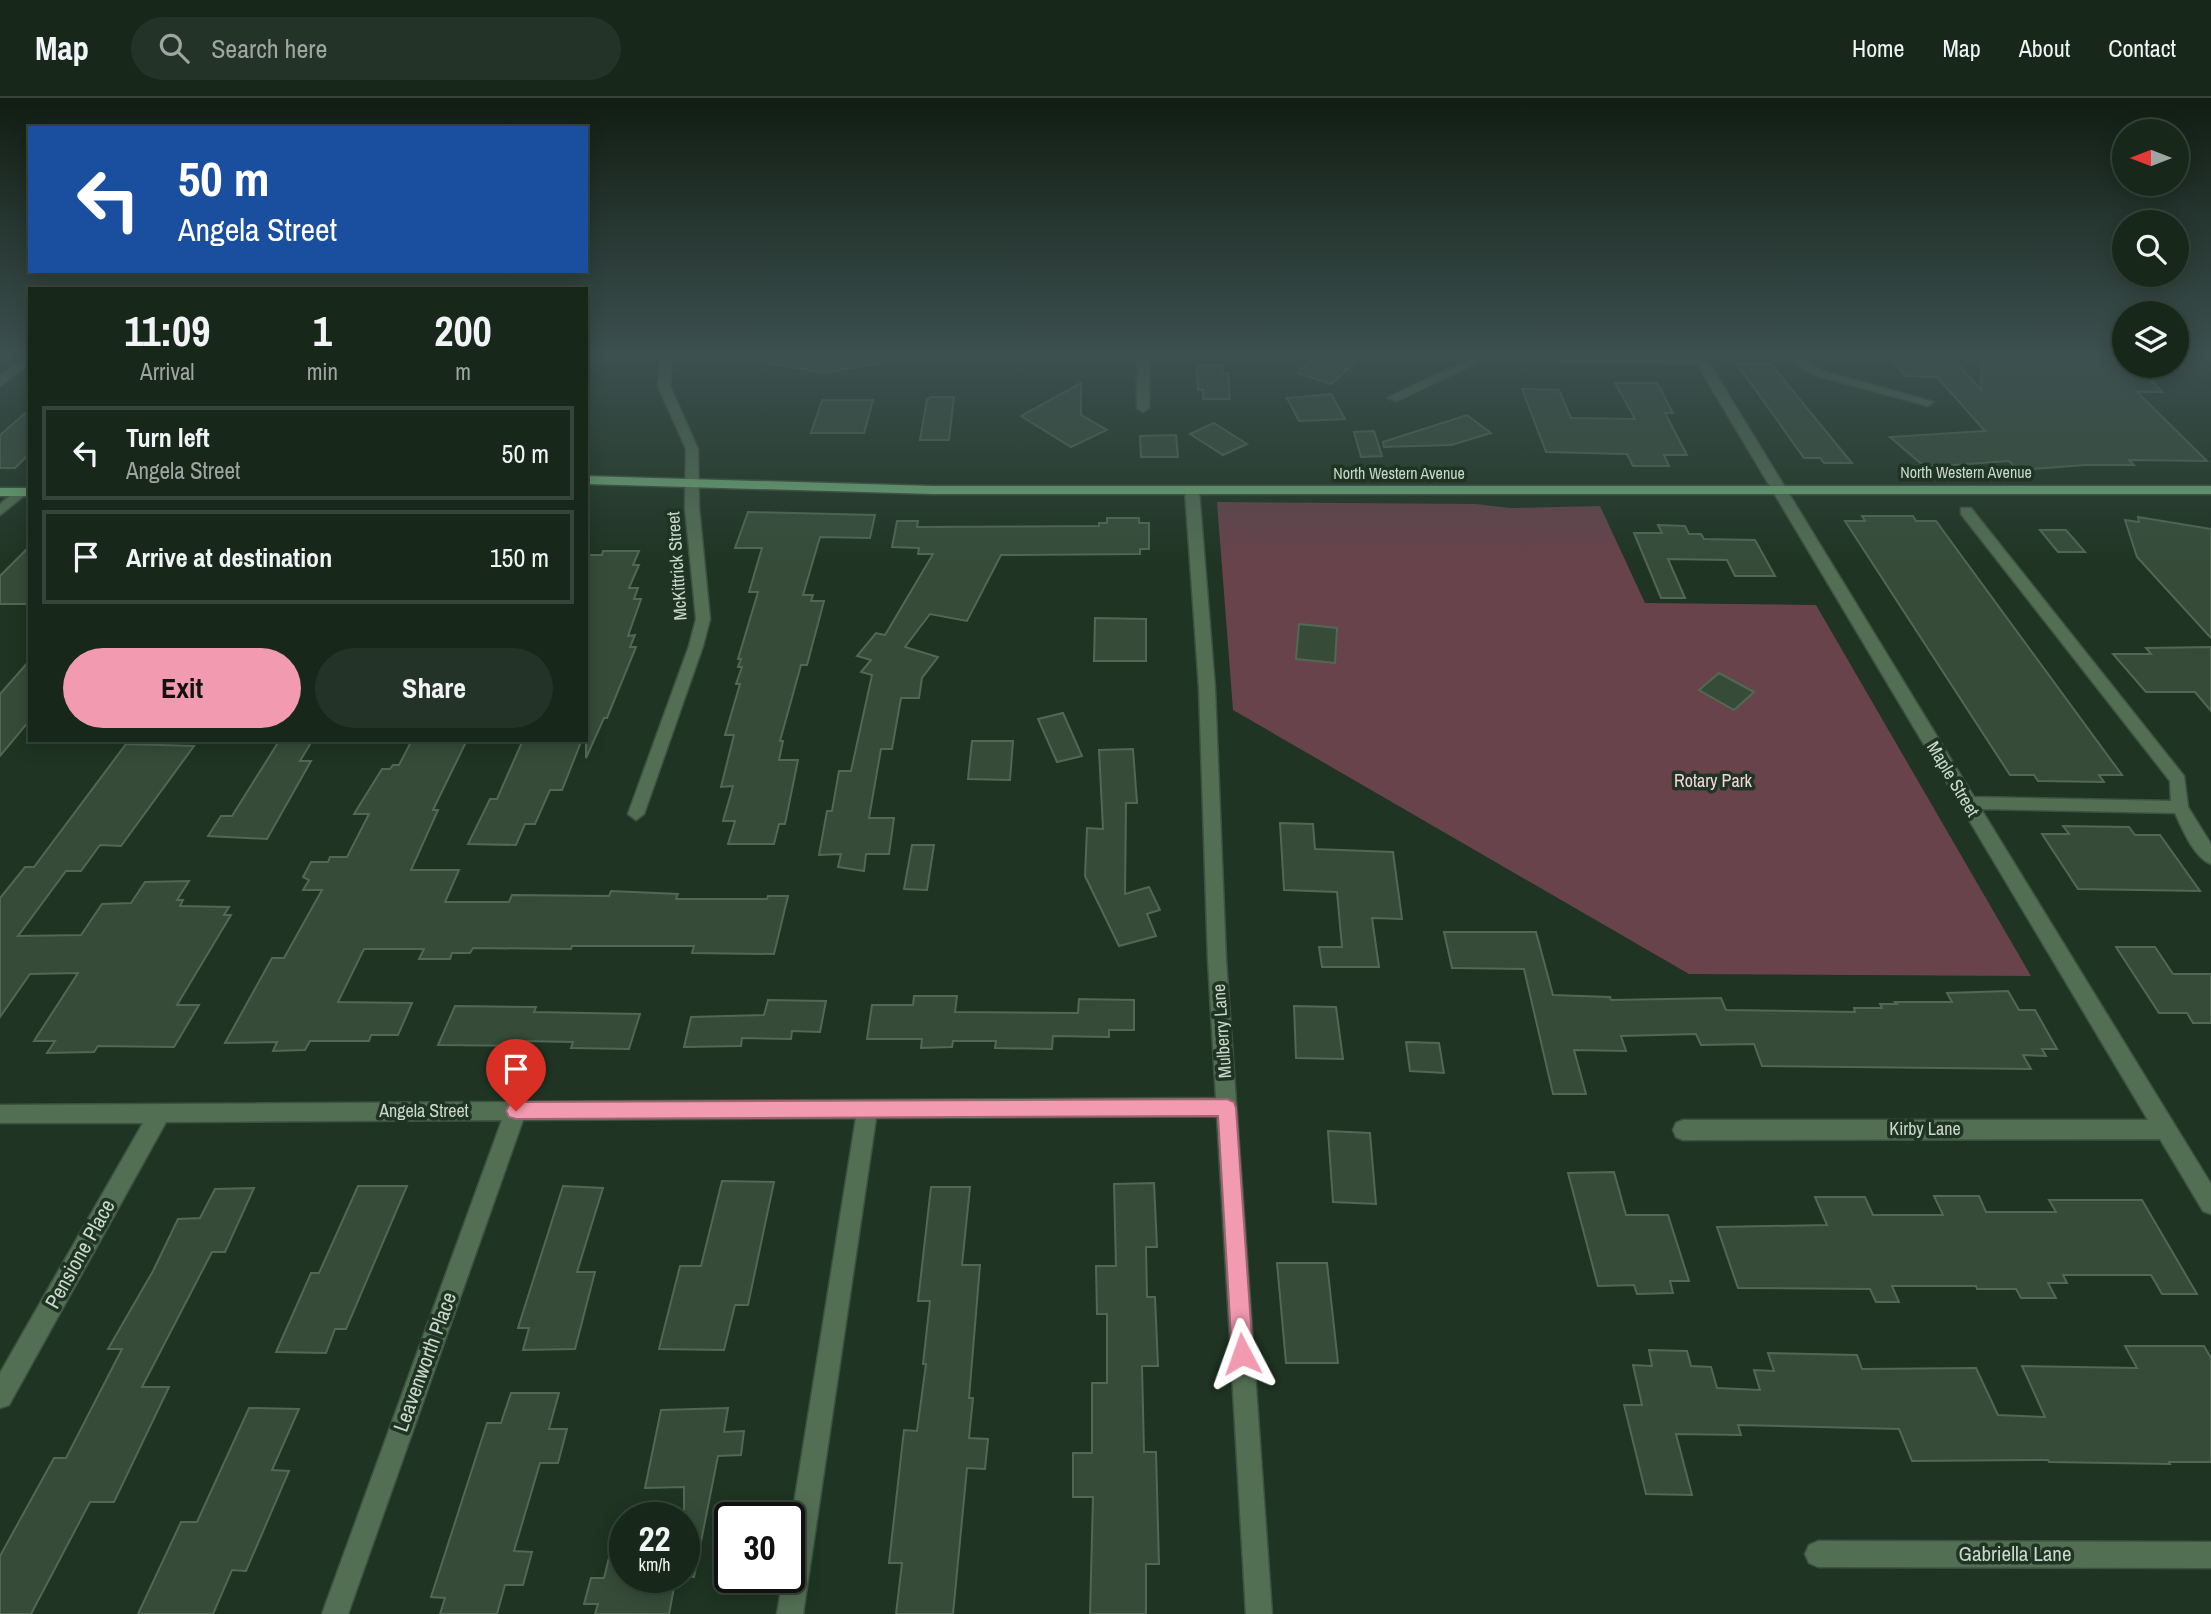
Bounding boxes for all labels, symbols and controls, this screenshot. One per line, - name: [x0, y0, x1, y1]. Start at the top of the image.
- search box: [131, 17, 621, 80]
- text: Map: [35, 26, 89, 70]
- icon: search: [155, 29, 193, 67]
- text: Search here: [211, 31, 327, 66]
- text: Home: [1852, 32, 1904, 64]
- text: Map: [1942, 32, 1981, 64]
- text: About: [2019, 32, 2070, 64]
- text: Contact: [2108, 32, 2176, 64]
- north arrow: [2112, 119, 2189, 196]
- map controls: [2112, 119, 2189, 378]
- text: 50 m: [178, 145, 270, 211]
- icon: left: [63, 154, 154, 245]
- text: Angela Street: [178, 208, 337, 251]
- button: search: [2112, 210, 2189, 287]
- button: layers: [2112, 301, 2189, 378]
- text: 11:09: [124, 303, 210, 359]
- text: 1: [313, 303, 332, 359]
- text: 200: [434, 303, 492, 359]
- text: Arrival: [140, 356, 195, 387]
- text: min: [307, 356, 338, 387]
- text: m: [455, 356, 471, 387]
- text: Turn left: [126, 420, 210, 455]
- icon: left: [67, 434, 105, 472]
- text: 50 m: [502, 436, 549, 471]
- text: Angela Street: [126, 455, 240, 486]
- street label: North Western Avenue: [1900, 461, 2032, 483]
- street label: North Western Avenue: [1333, 462, 1465, 484]
- street label: McKittrick Street: [660, 511, 693, 621]
- icon: arrive: [67, 538, 105, 576]
- text: Arrive at destination: [126, 540, 332, 575]
- text: 150 m: [490, 540, 549, 575]
- button: Exit: [63, 648, 301, 728]
- button: Share: [315, 648, 553, 728]
- street label: Maple Street: [1921, 736, 1986, 821]
- park label: Rotary Park: [1674, 768, 1753, 793]
- street label: Mulberry Lane: [1206, 983, 1237, 1079]
- pin: [486, 1039, 546, 1111]
- icon: arrive: [497, 1050, 535, 1088]
- street label: Angela Street: [378, 1098, 469, 1123]
- street label: Kirby Lane: [1889, 1116, 1961, 1141]
- street label: Pensione Place: [38, 1194, 121, 1314]
- street label: Leavenworth Place: [386, 1288, 463, 1436]
- position arrow: [1205, 1317, 1279, 1391]
- speed limit sign: 30: [714, 1502, 805, 1593]
- text: 22: [639, 1515, 670, 1562]
- street label: Gabriella Lane: [1959, 1539, 2071, 1568]
- text: km/h: [639, 1552, 671, 1577]

